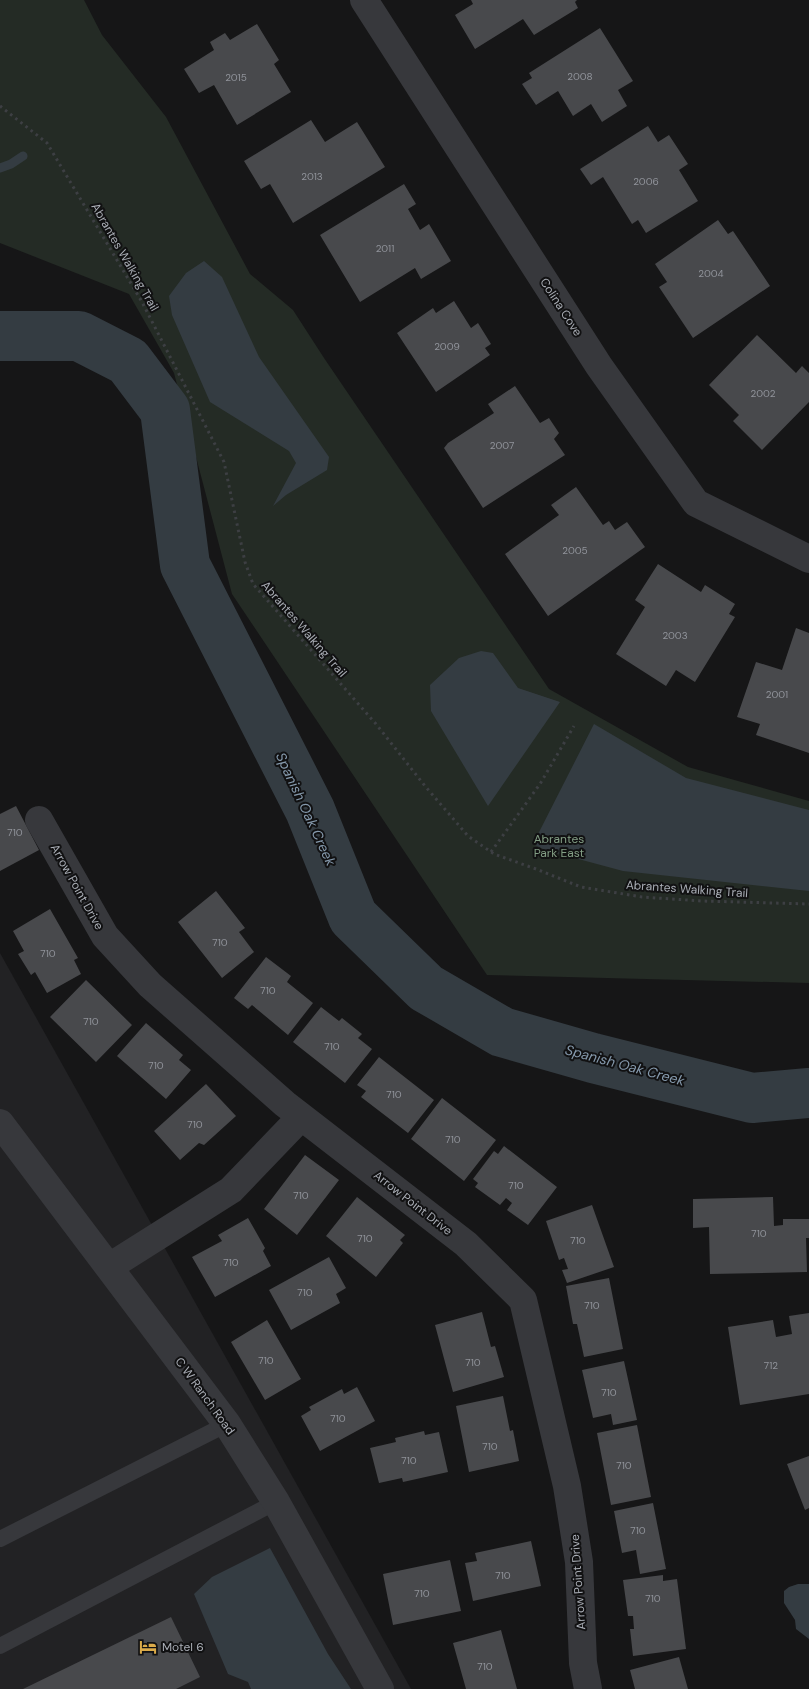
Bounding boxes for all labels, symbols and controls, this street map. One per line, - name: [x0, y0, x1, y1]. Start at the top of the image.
- house number: 2008: [567, 70, 593, 83]
- house number: 2015: [225, 71, 247, 84]
- house number: 2013: [301, 170, 323, 183]
- house number: 2006: [633, 175, 659, 188]
- street label: Abrantes Walking Trail: [87, 200, 163, 314]
- house number: 2011: [376, 242, 394, 255]
- house number: 2004: [698, 267, 724, 280]
- street label: Colina Cove: [536, 275, 586, 339]
- house number: 2009: [434, 340, 460, 353]
- house number: 2002: [751, 387, 776, 400]
- house number: 2007: [490, 439, 514, 452]
- house number: 2005: [562, 544, 588, 557]
- street label: Abrantes Walking Trail: [258, 578, 350, 680]
- house number: 2003: [662, 629, 688, 642]
- house number: 2001: [766, 688, 788, 701]
- water label: Spanish Oak Creek: [272, 749, 341, 869]
- house number: 710: [7, 826, 23, 839]
- park label: Abrantes Park East: [534, 831, 585, 861]
- street label: Arrow Point Drive: [47, 841, 107, 933]
- street label: Abrantes Walking Trail: [625, 877, 749, 901]
- house number: 710: [212, 936, 228, 949]
- house number: 710: [40, 947, 56, 960]
- house number: 710: [260, 984, 276, 997]
- house number: 710: [83, 1015, 99, 1028]
- house number: 710: [324, 1040, 340, 1053]
- water label: Spanish Oak Creek: [563, 1040, 688, 1090]
- house number: 710: [148, 1059, 164, 1072]
- house number: 710: [386, 1088, 402, 1101]
- house number: 710: [187, 1118, 203, 1131]
- house number: 710: [445, 1133, 461, 1146]
- street label: Arrow Point Drive: [370, 1167, 456, 1239]
- house number: 710: [508, 1179, 524, 1192]
- house number: 710: [293, 1189, 309, 1202]
- house number: 710: [751, 1227, 767, 1240]
- house number: 710: [357, 1232, 373, 1245]
- house number: 710: [570, 1234, 586, 1247]
- house number: 710: [223, 1256, 239, 1269]
- house number: 710: [297, 1286, 313, 1299]
- house number: 710: [584, 1299, 600, 1312]
- street label: C W Ranch Road: [172, 1354, 238, 1438]
- house number: 710: [258, 1354, 274, 1367]
- house number: 710: [465, 1356, 481, 1369]
- house number: 712: [764, 1359, 778, 1372]
- house number: 710: [601, 1386, 617, 1399]
- house number: 710: [330, 1412, 346, 1425]
- house number: 710: [482, 1440, 498, 1453]
- house number: 710: [401, 1454, 417, 1467]
- house number: 710: [616, 1459, 632, 1472]
- house number: 710: [630, 1524, 646, 1537]
- street label: Arrow Point Drive: [567, 1534, 589, 1630]
- house number: 710: [495, 1569, 511, 1582]
- house number: 710: [414, 1587, 430, 1600]
- house number: 710: [645, 1592, 661, 1605]
- hotel icon: Motel 6: [138, 1637, 158, 1657]
- place label: Motel 6: [162, 1639, 204, 1655]
- house number: 710: [477, 1660, 493, 1673]

